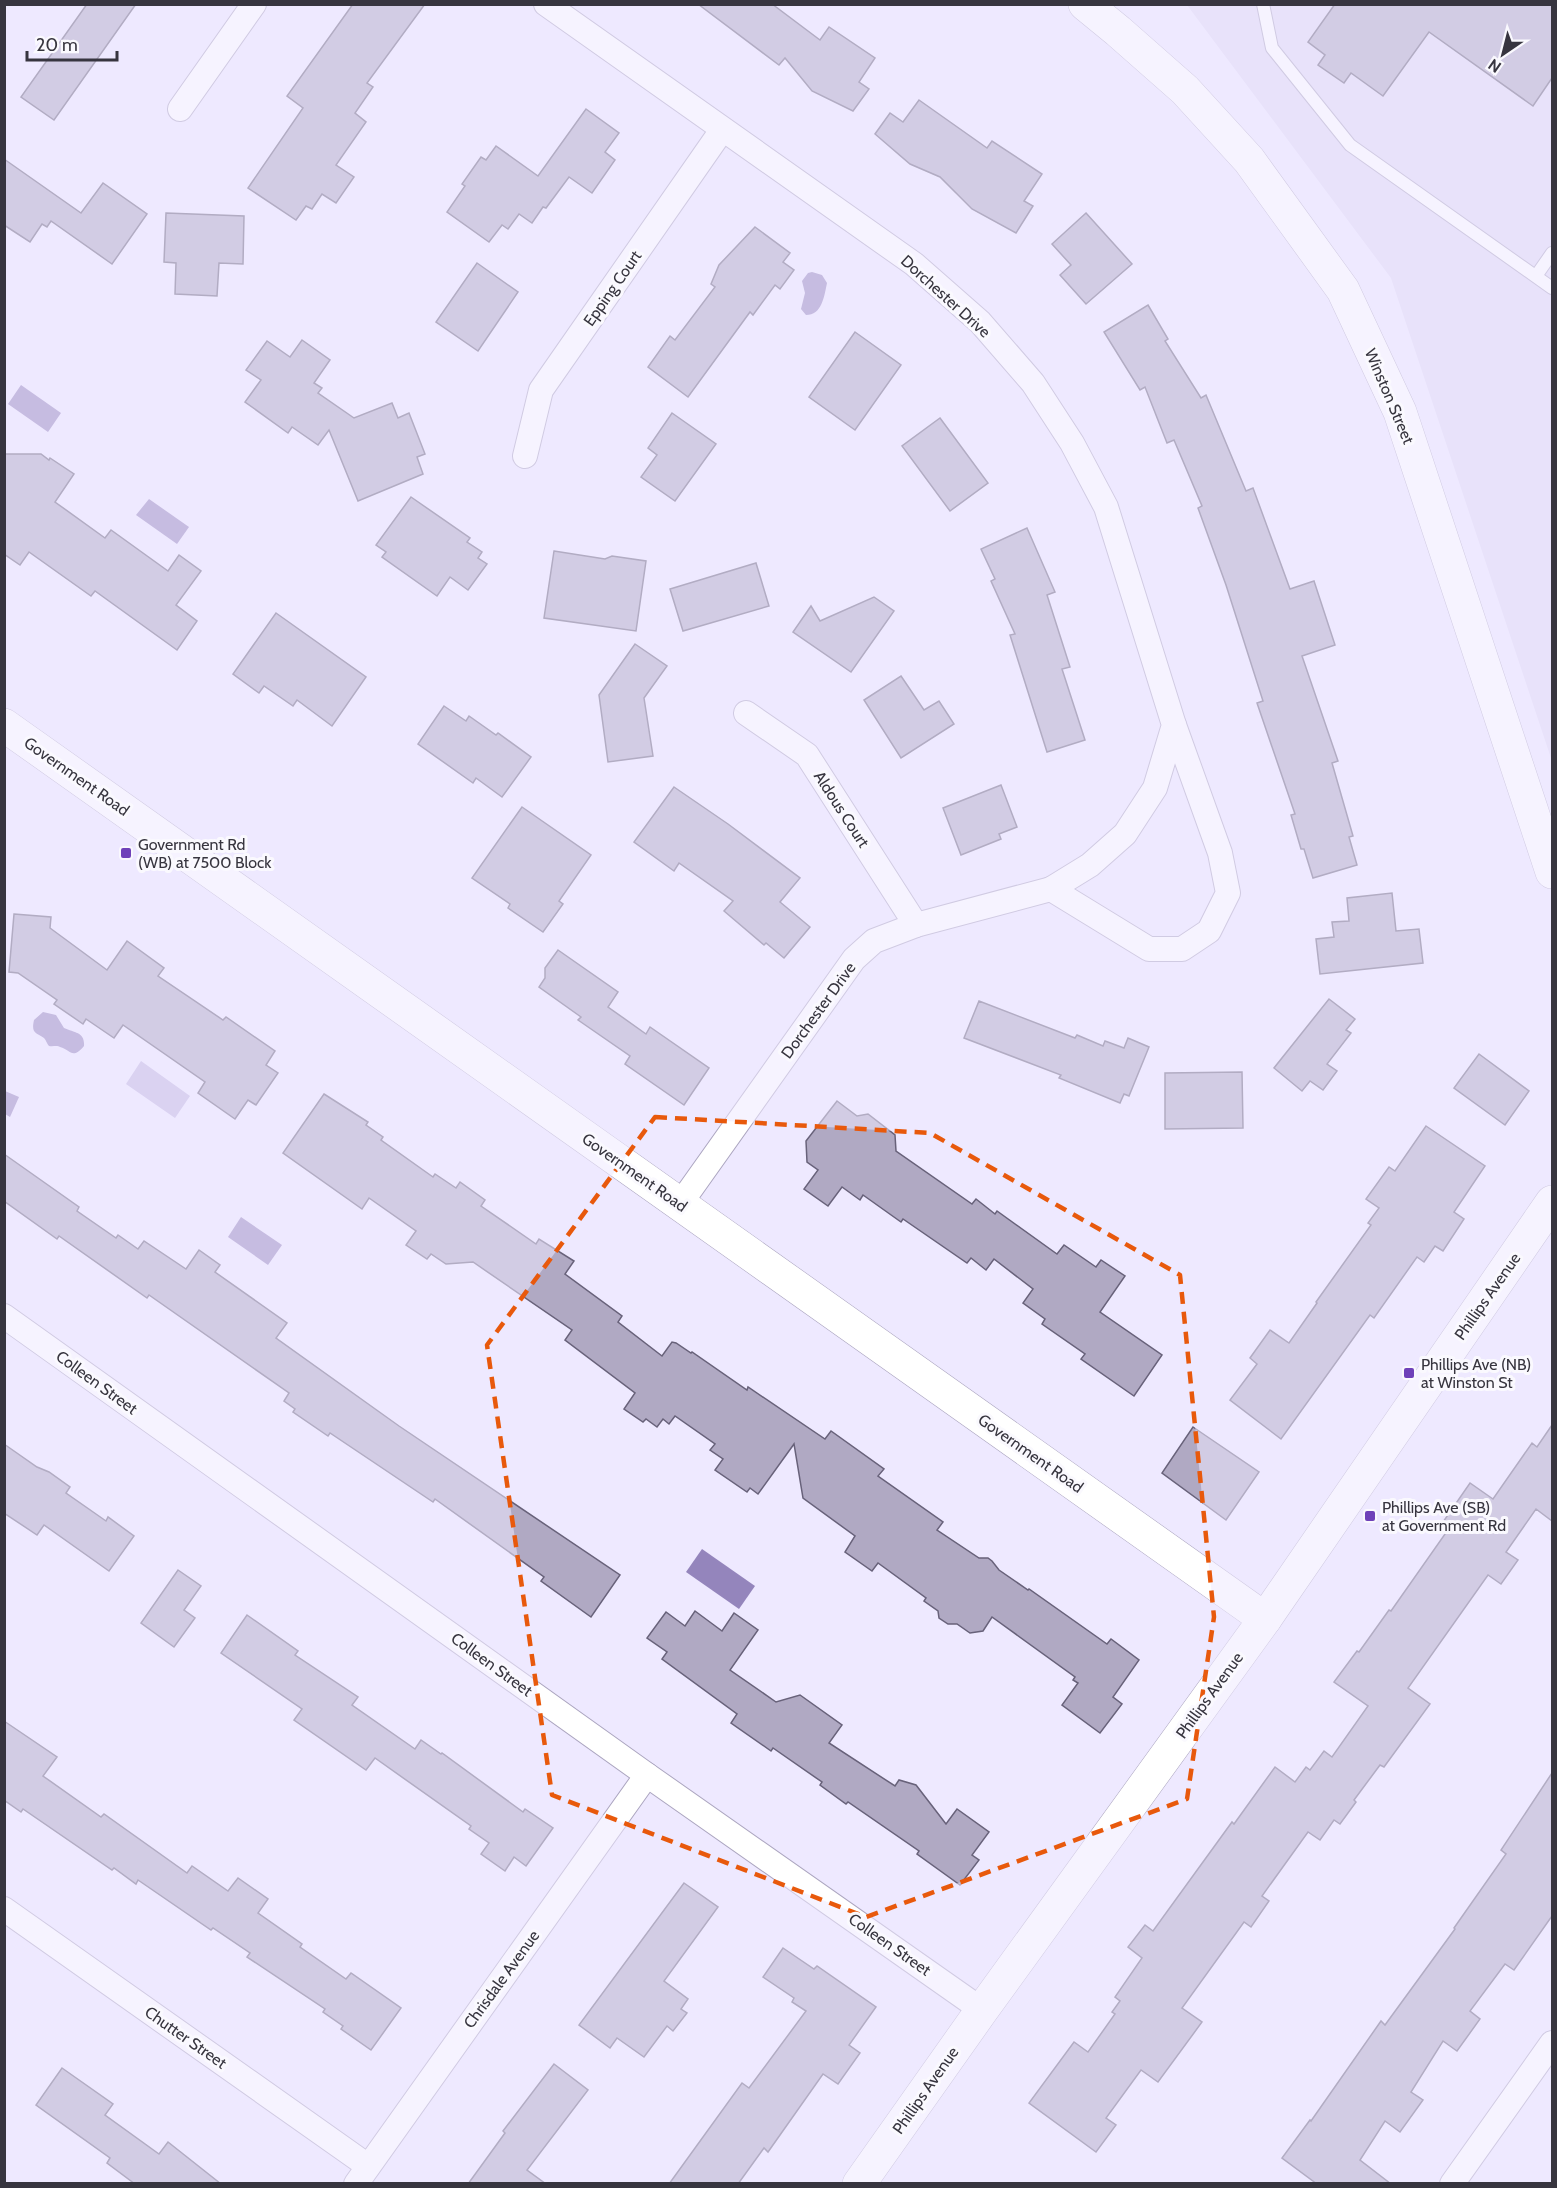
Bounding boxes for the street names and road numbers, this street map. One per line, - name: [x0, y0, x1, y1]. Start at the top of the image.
- street label: Epping Court: [579, 246, 646, 330]
- street label: Dorchester Drive: [897, 251, 994, 342]
- street label: Winston Street: [1361, 346, 1418, 447]
- street label: Government Road: [20, 733, 133, 820]
- street label: Aldous Court: [810, 768, 874, 851]
- street label: Dorchester Drive: [777, 959, 860, 1062]
- street label: Government Road: [578, 1129, 691, 1216]
- street label: Phillips Avenue: [1450, 1249, 1524, 1343]
- street label: Colleen Street: [52, 1347, 142, 1419]
- street label: Government Road: [974, 1410, 1087, 1497]
- street label: Colleen Street: [447, 1629, 537, 1701]
- street label: Phillips Avenue: [1172, 1648, 1247, 1742]
- street label: Colleen Street: [845, 1909, 935, 1980]
- street label: Chrisdale Avenue: [460, 1927, 543, 2032]
- street label: Chutter Street: [141, 2002, 231, 2073]
- street label: Phillips Avenue: [888, 2043, 962, 2137]

